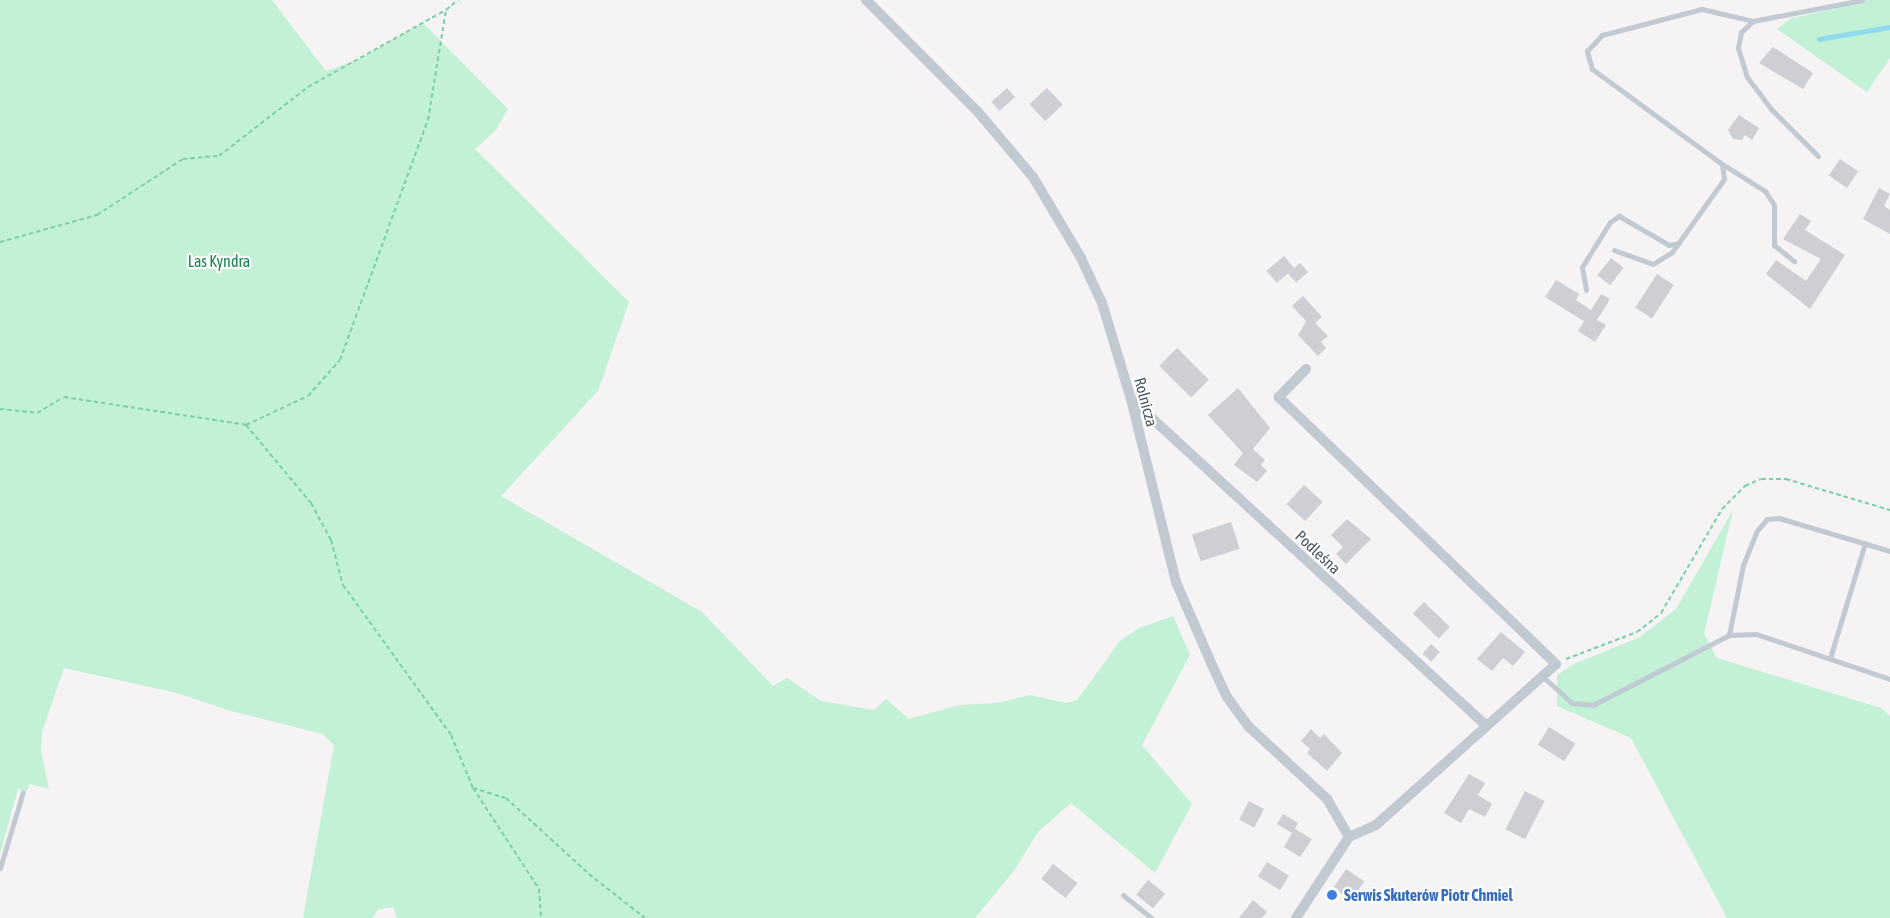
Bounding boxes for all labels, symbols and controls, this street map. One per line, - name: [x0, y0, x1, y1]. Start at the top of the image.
- park label: Las Kyndra: [188, 251, 250, 271]
- street label: Rolnicza: [1130, 375, 1162, 429]
- street label: Podleśna: [1291, 526, 1345, 578]
- place label: Serwis Skuterów Piotr Chmiel: [1344, 885, 1513, 905]
- marker: Serwis Skuterów Piotr Chmiel: [1325, 888, 1339, 902]

